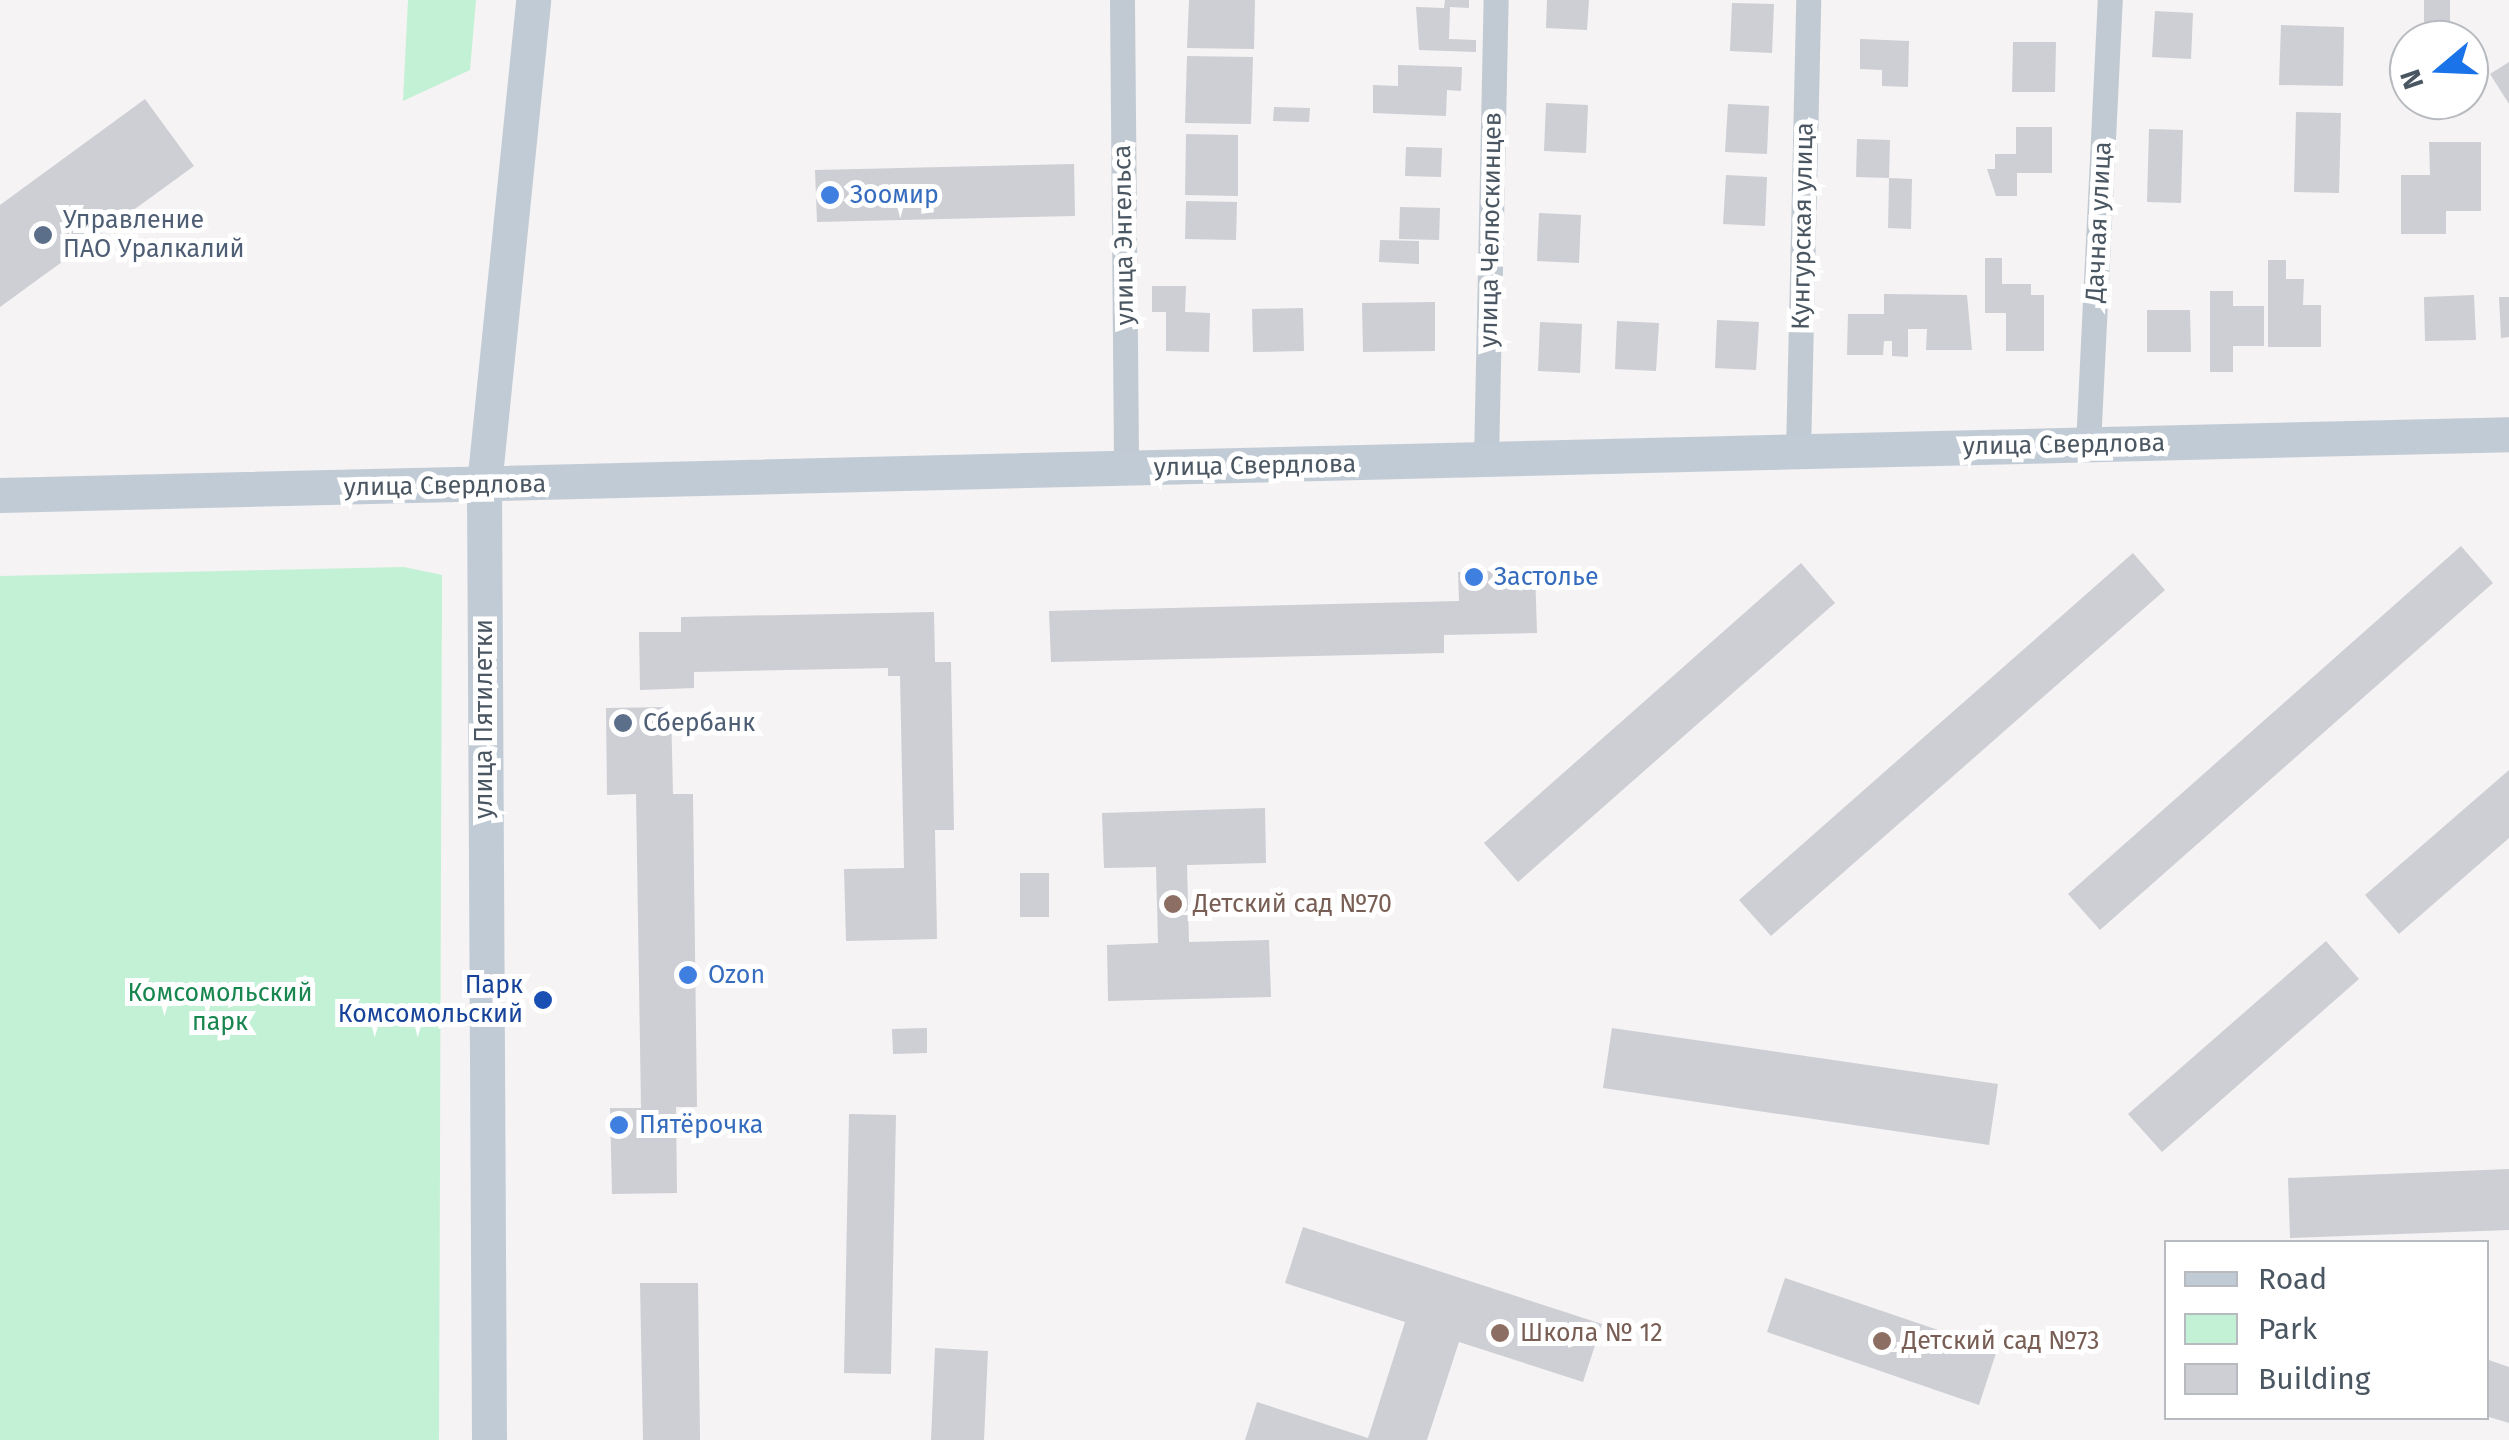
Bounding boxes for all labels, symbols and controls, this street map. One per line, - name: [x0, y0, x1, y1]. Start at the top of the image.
- north arrow: [2389, 20, 2489, 120]
- text: N: [2393, 65, 2431, 93]
- street label: улица Челюскинцев: [1474, 112, 1508, 348]
- street label: Кунгурская улица: [1786, 122, 1820, 330]
- street label: Дачная улица: [2080, 141, 2118, 303]
- street label: улица Энгельса: [1107, 144, 1141, 326]
- place label: Зоомир: [850, 180, 939, 210]
- marker: Зоомир: [819, 184, 841, 206]
- place label: Управление ПАО Уралкалий: [63, 206, 245, 265]
- marker: Управление ПАО Уралкалий: [32, 224, 54, 246]
- street label: улица Свердлова: [1962, 428, 2166, 462]
- street label: улица Свердлова: [1153, 449, 1357, 483]
- street label: улица Свердлова: [343, 469, 547, 503]
- place label: Застолье: [1494, 562, 1598, 592]
- marker: Застолье: [1463, 566, 1485, 588]
- street label: улица Пятилетки: [469, 619, 499, 819]
- place label: Сбербанк: [643, 708, 755, 738]
- marker: Сбербанк: [612, 712, 634, 734]
- place label: Детский сад №70: [1193, 889, 1392, 919]
- marker: Детский сад №70: [1162, 893, 1184, 915]
- place label: Ozon: [708, 960, 765, 990]
- marker: Ozon: [677, 964, 699, 986]
- place label: Парк Комсомольский: [338, 971, 523, 1030]
- park label: Комсомольский парк: [127, 979, 313, 1038]
- marker: Парк Комсомольский: [532, 989, 554, 1011]
- place label: Пятёрочка: [639, 1110, 763, 1140]
- marker: Пятёрочка: [608, 1114, 630, 1136]
- legend: [2164, 1240, 2489, 1420]
- text: Road: [2258, 1261, 2327, 1297]
- text: Park: [2258, 1311, 2317, 1347]
- place label: Школа № 12: [1520, 1318, 1663, 1348]
- marker: Школа № 12: [1489, 1322, 1511, 1344]
- place label: Детский сад №73: [1902, 1326, 2099, 1356]
- marker: Детский сад №73: [1871, 1330, 1893, 1352]
- text: Building: [2258, 1361, 2370, 1397]

